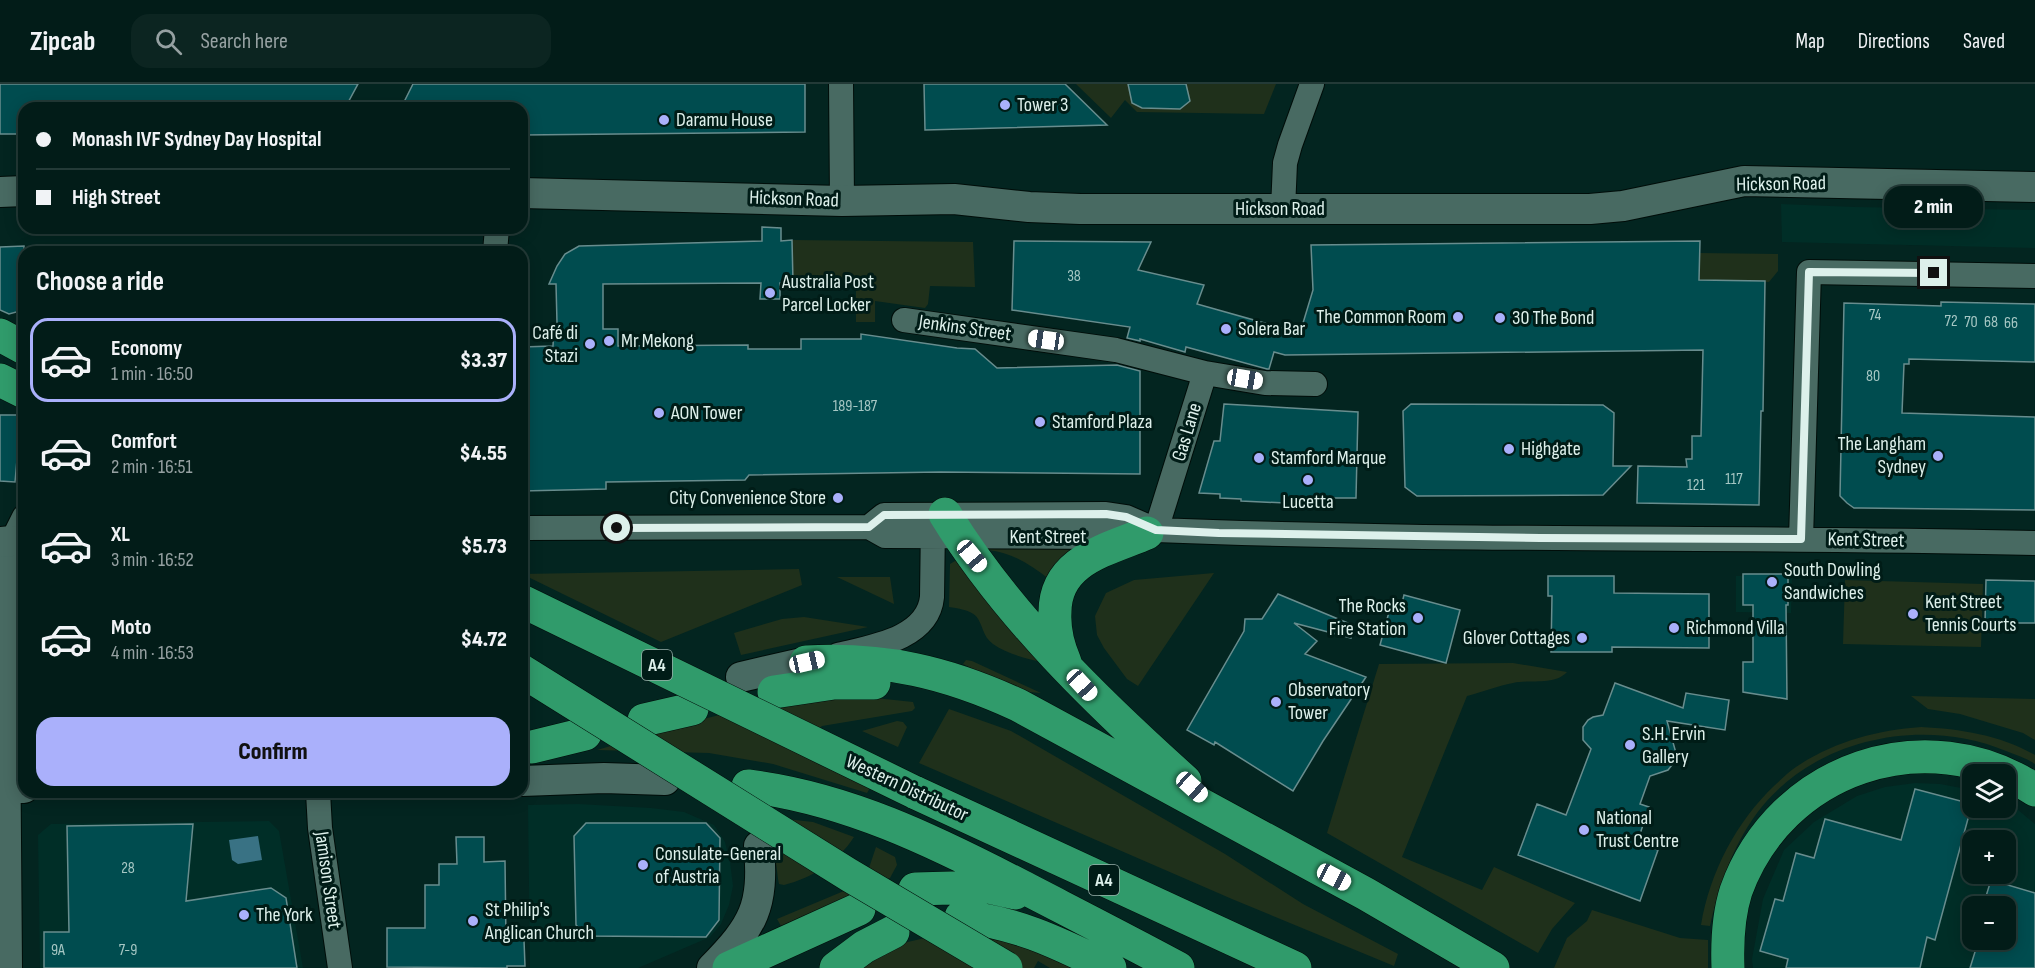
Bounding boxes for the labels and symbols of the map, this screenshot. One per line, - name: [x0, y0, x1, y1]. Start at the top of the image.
- place label: Tower 3: [1017, 93, 1069, 117]
- marker: Tower 3: [998, 98, 1012, 112]
- place label: Daramu House: [676, 108, 773, 132]
- marker: Daramu House: [657, 113, 671, 127]
- street label: Hickson Road: [1736, 171, 1826, 197]
- street label: Hickson Road: [749, 185, 839, 213]
- callout: 2 min: [1884, 186, 1984, 228]
- street label: Hickson Road: [1235, 197, 1325, 221]
- route end: [1920, 259, 1947, 286]
- house number: 38: [1067, 267, 1081, 286]
- place label: Australia Post Parcel Locker: [781, 270, 874, 317]
- marker: Australia Post Parcel Locker: [763, 286, 777, 300]
- place label: The Common Room: [1316, 305, 1446, 329]
- place label: 30 The Bond: [1512, 306, 1594, 330]
- house number: 74: [1869, 306, 1881, 325]
- street label: Jenkins Street: [916, 309, 1013, 346]
- marker: The Common Room: [1451, 310, 1465, 324]
- marker: 30 The Bond: [1493, 311, 1507, 325]
- house number: 72: [1945, 312, 1957, 331]
- house number: 70: [1964, 313, 1978, 332]
- house number: 68: [1984, 313, 1998, 332]
- house number: 66: [2004, 314, 2018, 333]
- place label: Solera Bar: [1238, 317, 1306, 341]
- place label: Café di Stazi: [532, 321, 578, 368]
- marker: Solera Bar: [1219, 322, 1233, 336]
- place label: Mr Mekong: [621, 329, 694, 353]
- car: [1027, 329, 1065, 351]
- marker: Mr Mekong: [602, 334, 616, 348]
- marker: Café di Stazi: [583, 337, 597, 351]
- car: [1226, 367, 1264, 391]
- house number: 80: [1866, 367, 1880, 386]
- house number: 189-187: [833, 397, 878, 416]
- street label: Gas Lane: [1167, 400, 1207, 464]
- place label: AON Tower: [670, 401, 743, 425]
- marker: AON Tower: [652, 406, 666, 420]
- place label: Stamford Plaza: [1052, 410, 1152, 434]
- marker: Stamford Plaza: [1033, 415, 1047, 429]
- place label: The Langham Sydney: [1838, 432, 1926, 479]
- place label: Highgate: [1521, 437, 1581, 461]
- marker: Highgate: [1502, 442, 1516, 456]
- place label: Stamford Marque: [1271, 446, 1386, 470]
- marker: The Langham Sydney: [1931, 449, 1945, 463]
- marker: Stamford Marque: [1252, 451, 1266, 465]
- house number: 117: [1725, 470, 1743, 489]
- marker: Lucetta: [1301, 473, 1315, 487]
- house number: 121: [1687, 476, 1705, 495]
- place label: City Convenience Store: [669, 486, 826, 510]
- place label: Lucetta: [1282, 490, 1334, 514]
- marker: City Convenience Store: [831, 491, 845, 505]
- route start: [603, 514, 630, 541]
- street label: Kent Street: [1010, 525, 1086, 549]
- street label: Kent Street: [1827, 527, 1905, 553]
- car: [954, 536, 990, 576]
- place label: South Dowling Sandwiches: [1784, 558, 1881, 605]
- marker: South Dowling Sandwiches: [1765, 575, 1779, 589]
- place label: Kent Street Tennis Courts: [1925, 590, 2016, 637]
- place label: The Rocks Fire Station: [1329, 594, 1406, 641]
- marker: Kent Street Tennis Courts: [1906, 607, 1920, 621]
- marker: The Rocks Fire Station: [1411, 611, 1425, 625]
- place label: Richmond Villa: [1686, 616, 1785, 640]
- marker: Richmond Villa: [1667, 621, 1681, 635]
- place label: Glover Cottages: [1463, 626, 1570, 650]
- marker: Glover Cottages: [1575, 631, 1589, 645]
- car: [787, 649, 827, 675]
- road number: A4: [642, 650, 672, 680]
- car: [1063, 666, 1101, 704]
- place label: Observatory Tower: [1288, 678, 1371, 725]
- marker: Observatory Tower: [1269, 695, 1283, 709]
- place label: S.H. Ervin Gallery: [1642, 722, 1706, 769]
- marker: S.H. Ervin Gallery: [1623, 738, 1637, 752]
- street label: Western Distributor: [842, 749, 972, 827]
- car: [1173, 768, 1211, 806]
- place label: National Trust Centre: [1596, 806, 1679, 853]
- marker: National Trust Centre: [1577, 823, 1591, 837]
- street label: Jamison Street: [309, 829, 347, 930]
- place label: Consulate-General of Austria: [655, 842, 781, 889]
- marker: Consulate-General of Austria: [636, 858, 650, 872]
- house number: 28: [121, 859, 135, 878]
- car: [1314, 861, 1354, 893]
- road number: A4: [1089, 865, 1119, 895]
- place label: St Philip's Anglican Church: [484, 898, 594, 945]
- place label: The York: [256, 903, 313, 927]
- marker: The York: [237, 908, 251, 922]
- marker: St Philip's Anglican Church: [466, 914, 480, 928]
- house number: 9A: [51, 941, 65, 960]
- house number: 7-9: [119, 941, 137, 960]

